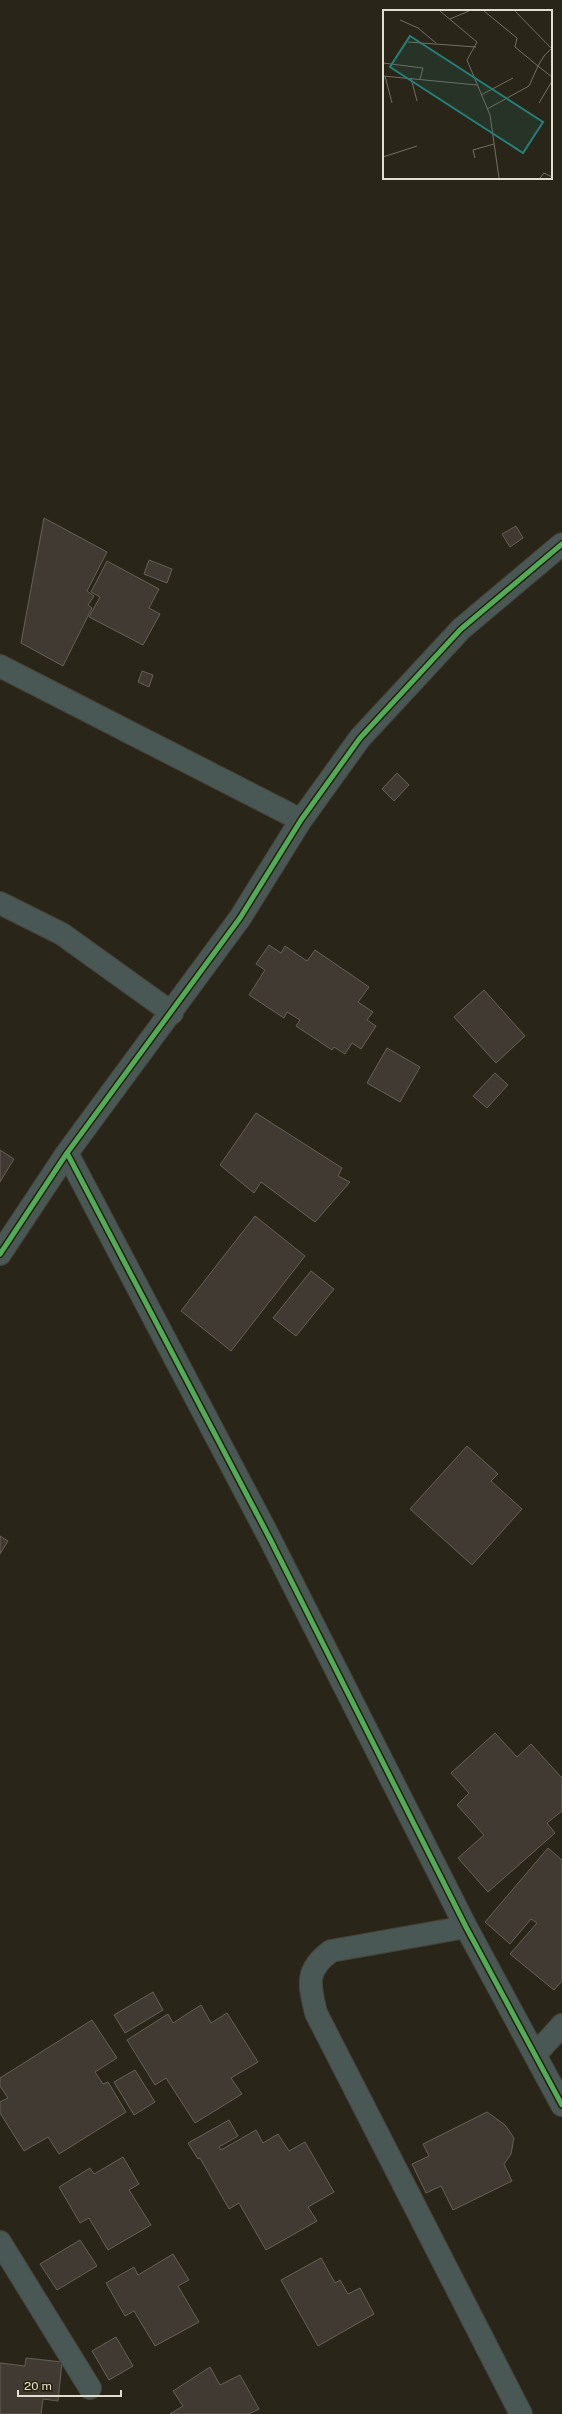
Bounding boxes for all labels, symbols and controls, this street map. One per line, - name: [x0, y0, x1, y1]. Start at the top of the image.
- inset map: [383, 10, 552, 179]
- scale bar: [18, 2372, 121, 2398]
- text: 20 m: [24, 2379, 52, 2393]

